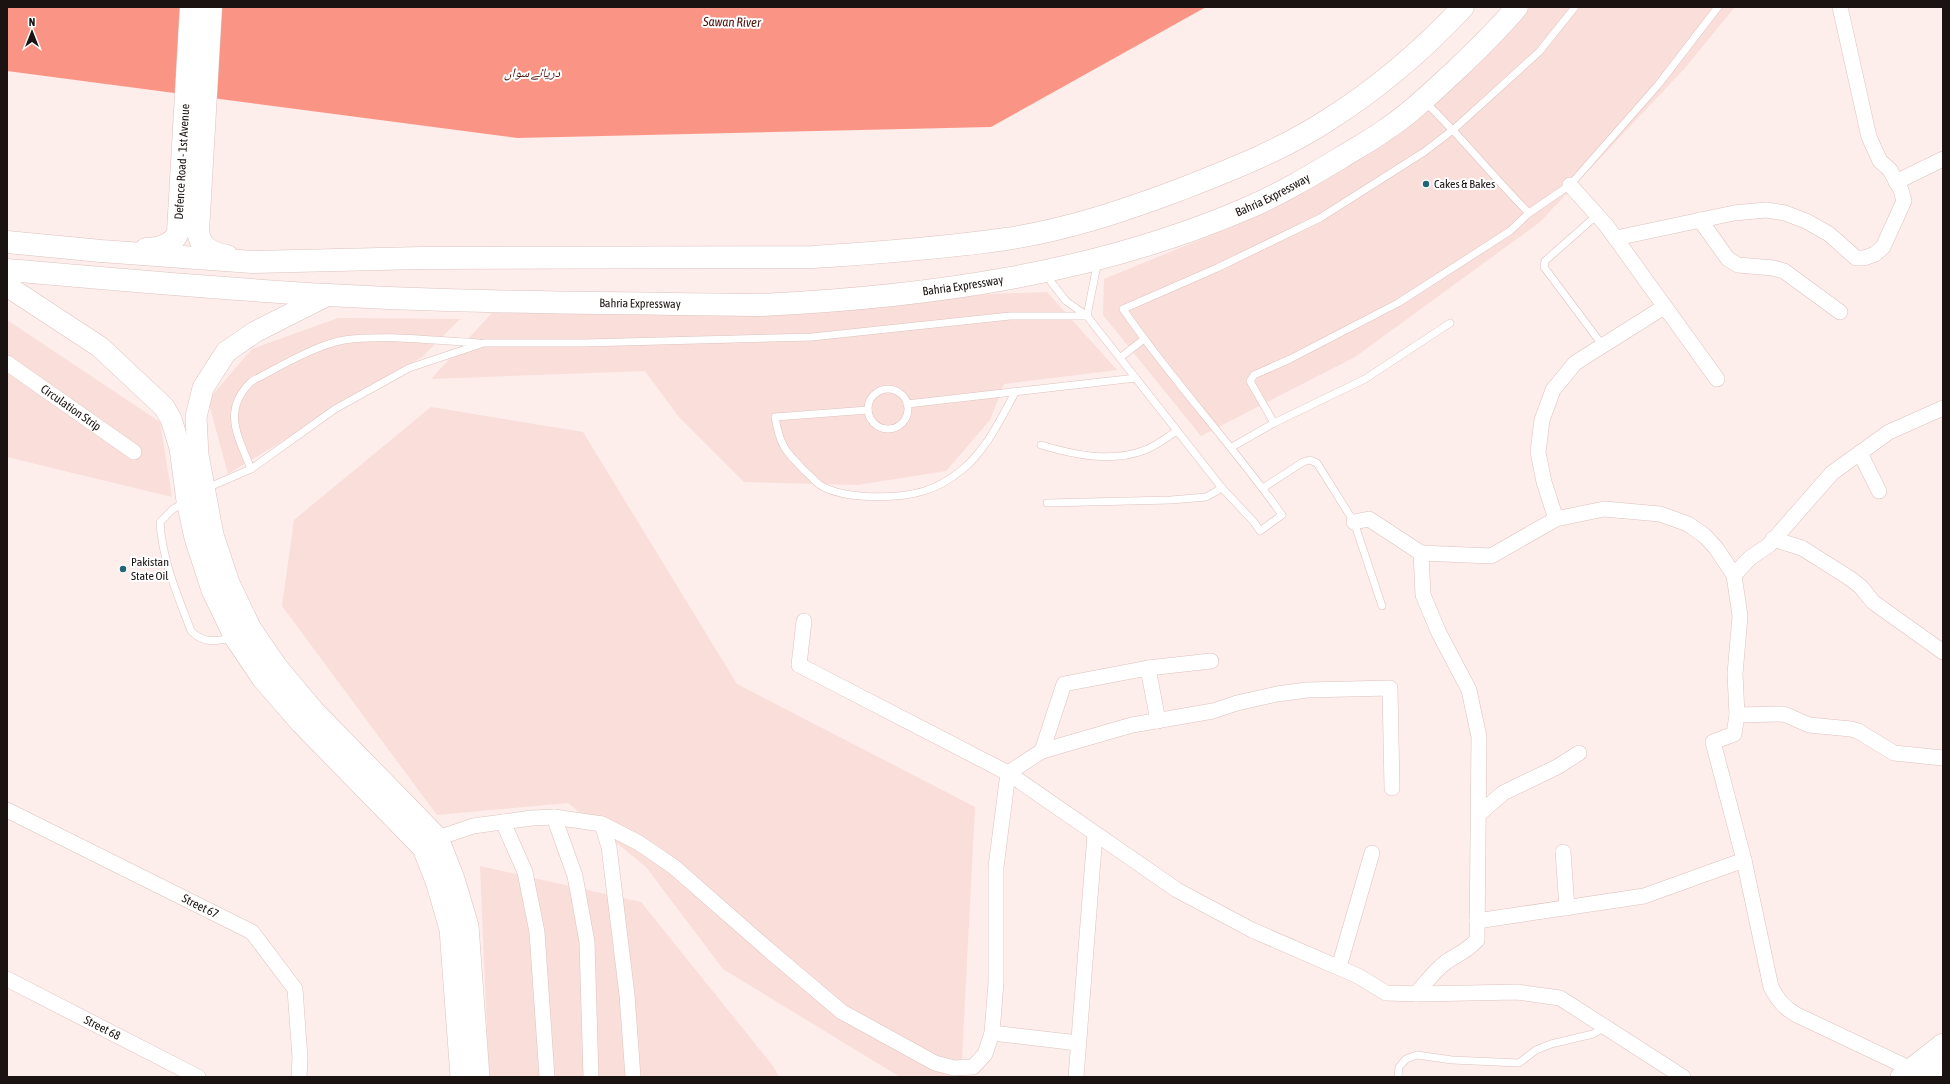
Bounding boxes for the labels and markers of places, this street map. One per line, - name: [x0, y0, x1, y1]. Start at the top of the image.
- place label: Cakes & Bakes: [1434, 177, 1495, 191]
- marker: Cakes & Bakes: [1421, 179, 1431, 189]
- place label: Pakistan State Oil: [131, 555, 169, 583]
- marker: Pakistan State Oil: [118, 564, 128, 574]

